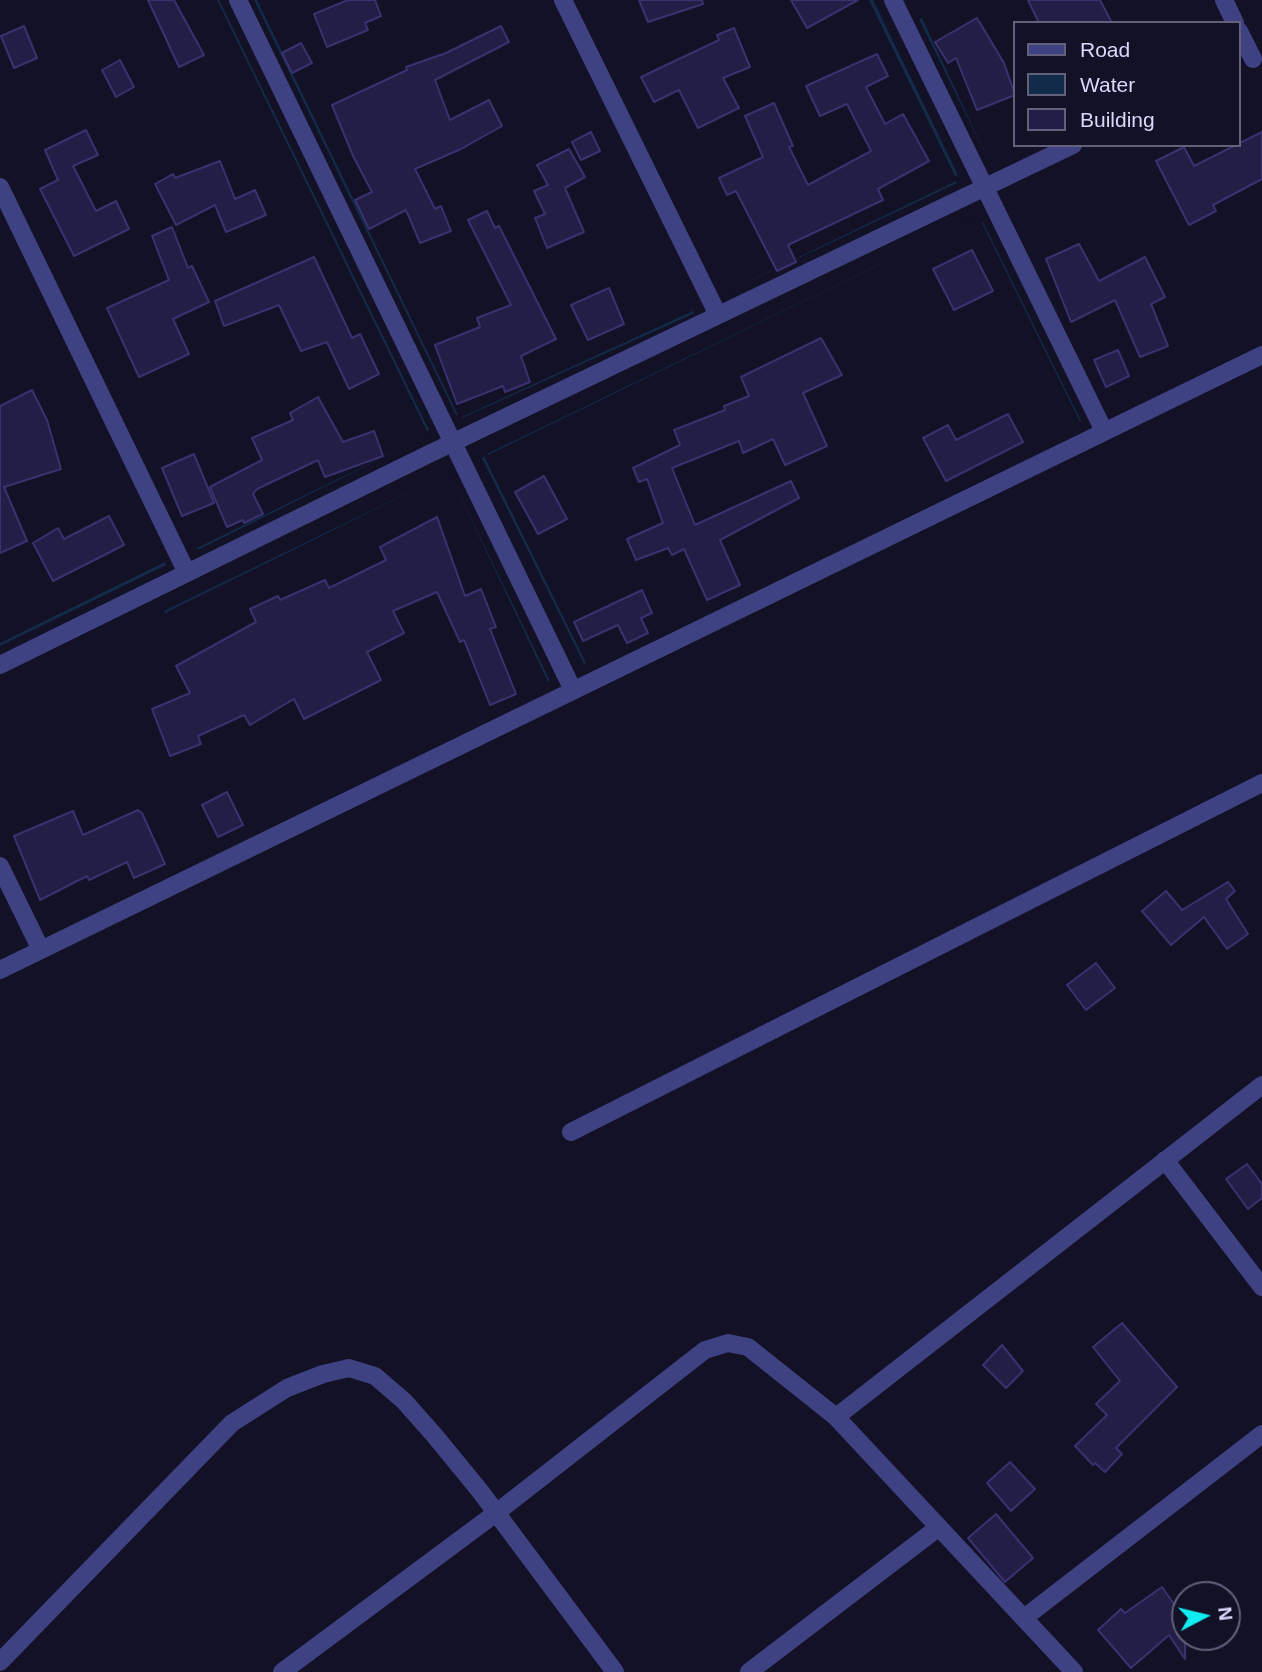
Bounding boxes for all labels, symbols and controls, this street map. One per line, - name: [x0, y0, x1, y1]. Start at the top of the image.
- legend: [1014, 21, 1241, 147]
- text: Road: [1080, 38, 1130, 61]
- text: Water: [1080, 73, 1135, 96]
- text: Building: [1080, 108, 1155, 131]
- north arrow: [1171, 1581, 1241, 1651]
- text: N: [1214, 1606, 1237, 1622]

